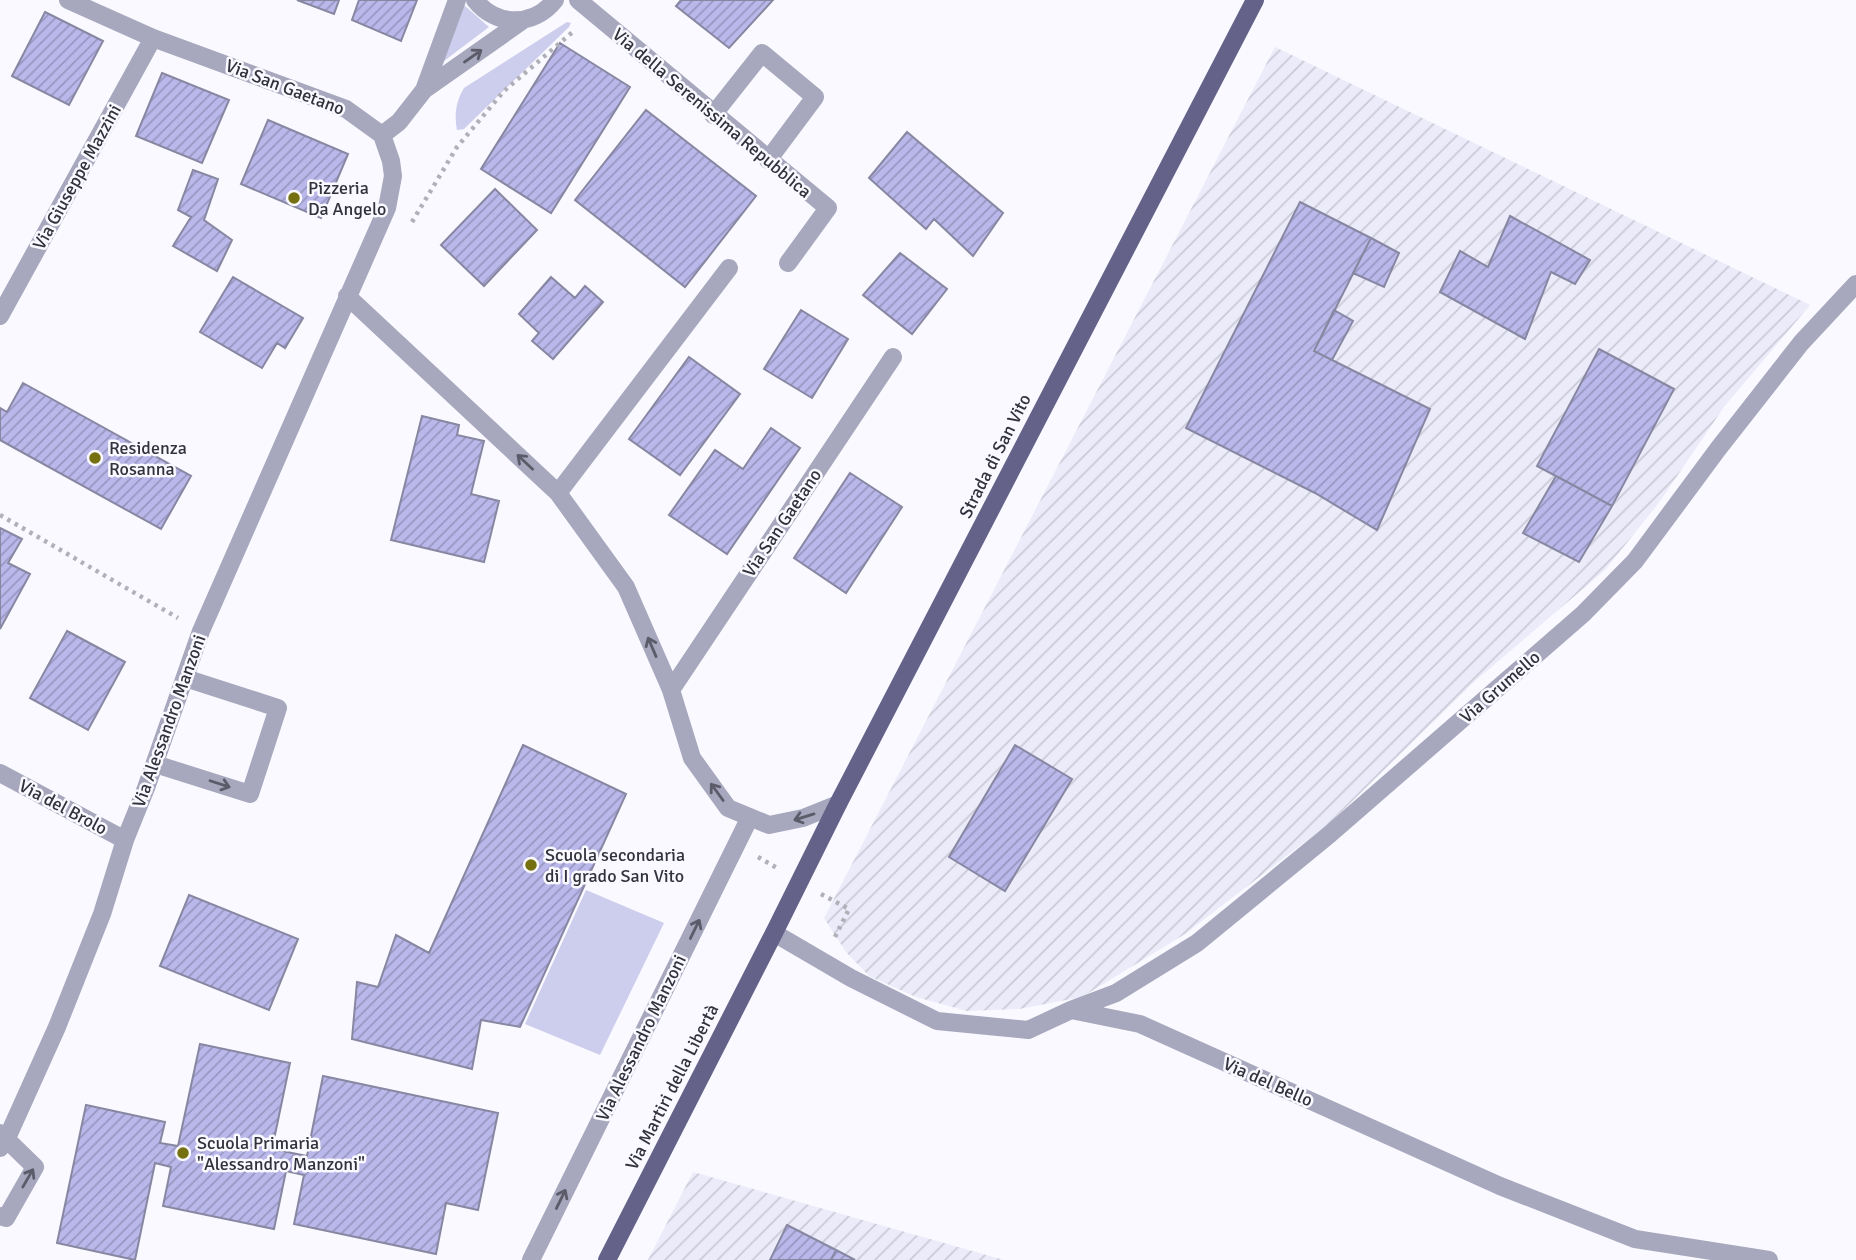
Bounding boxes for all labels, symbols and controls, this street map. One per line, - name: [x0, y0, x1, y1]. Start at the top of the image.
- street label: Via della Serenissima Repubblica: [608, 23, 816, 203]
- one-way arrow: [463, 48, 482, 63]
- street label: Via San Gaetano: [222, 54, 348, 120]
- street label: Via Giuseppe Mazzini: [28, 100, 126, 254]
- place label: Pizzeria Da Angelo: [308, 177, 386, 220]
- marker: Pizzeria Da Angelo: [286, 190, 302, 206]
- street label: Strada di San Vito: [954, 390, 1036, 522]
- place label: Residenza Rosanna: [109, 437, 187, 480]
- marker: Residenza Rosanna: [87, 450, 103, 466]
- one-way arrow: [516, 454, 534, 470]
- street label: Via San Gaetano: [738, 465, 826, 581]
- street label: Via Alessandro Manzoni: [127, 632, 211, 810]
- one-way arrow: [645, 637, 658, 659]
- street label: Via Grumello: [1455, 646, 1545, 728]
- street label: Via del Brolo: [15, 775, 111, 839]
- one-way arrow: [208, 779, 230, 792]
- one-way arrow: [710, 783, 724, 802]
- one-way arrow: [793, 811, 815, 824]
- place label: Scuola secondaria di I grado San Vito: [545, 844, 685, 887]
- marker: Scuola secondaria di I grado San Vito: [523, 857, 539, 873]
- one-way arrow: [688, 919, 702, 940]
- street label: Via Alessandro Manzoni: [591, 951, 691, 1125]
- street label: Via Martiri della Libertà: [621, 1000, 723, 1174]
- street label: Via del Bello: [1220, 1053, 1316, 1111]
- place label: Scuola Primaria "Alessandro Manzoni": [197, 1132, 365, 1175]
- marker: Scuola Primaria "Alessandro Manzoni": [175, 1145, 191, 1161]
- one-way arrow: [21, 1168, 35, 1188]
- one-way arrow: [554, 1189, 568, 1210]

